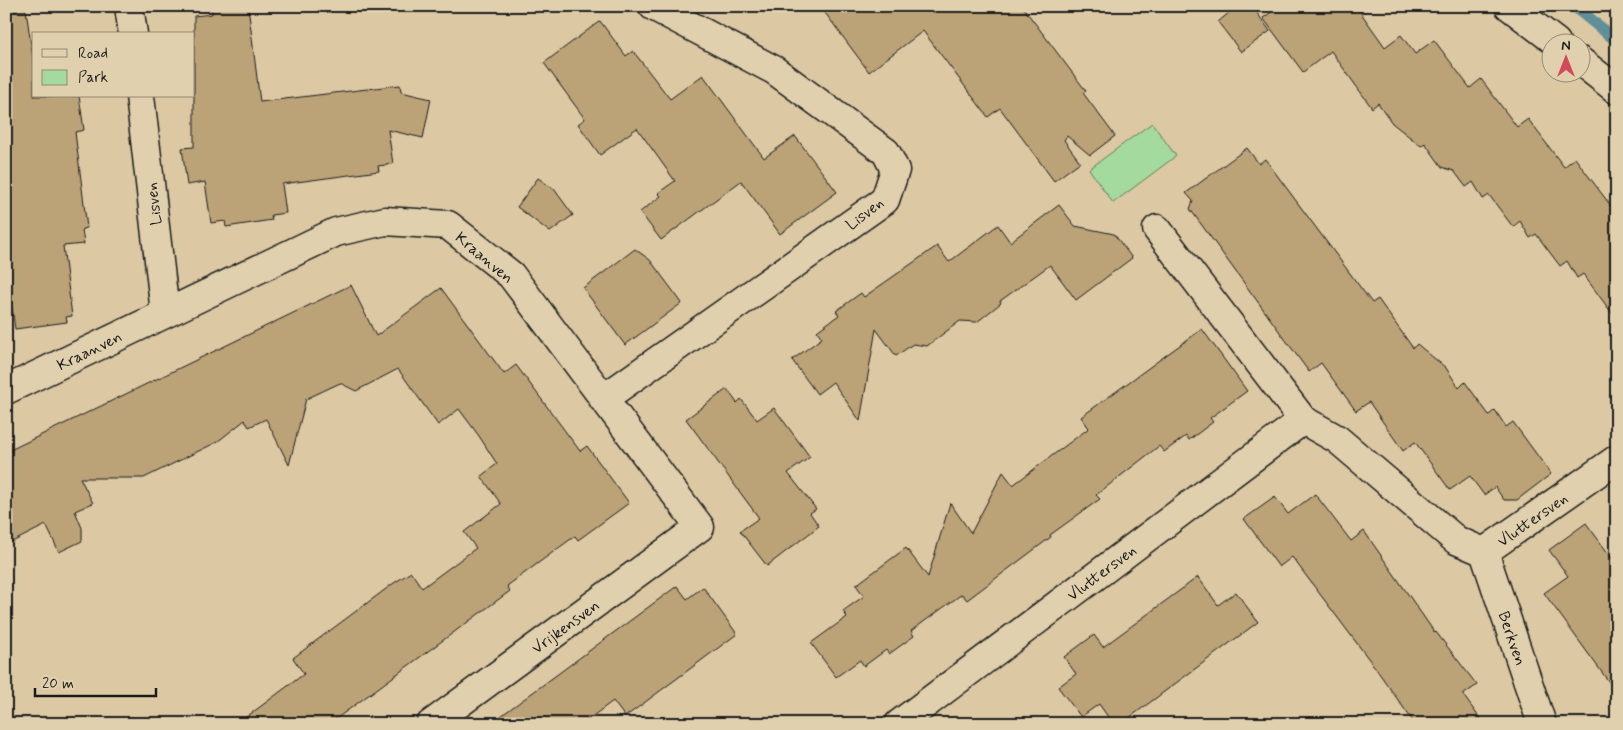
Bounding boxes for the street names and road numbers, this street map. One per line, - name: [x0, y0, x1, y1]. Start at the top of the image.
- street label: Lisven: [141, 181, 168, 226]
- street label: Lisven: [842, 193, 888, 236]
- street label: Kraanven: [450, 228, 518, 289]
- street label: Kraanven: [54, 327, 126, 376]
- street label: Vluttersven: [1493, 488, 1572, 552]
- street label: Vluttersven: [1063, 540, 1141, 606]
- street label: Vrijkensven: [528, 595, 604, 659]
- street label: Berkven: [1493, 608, 1531, 668]

